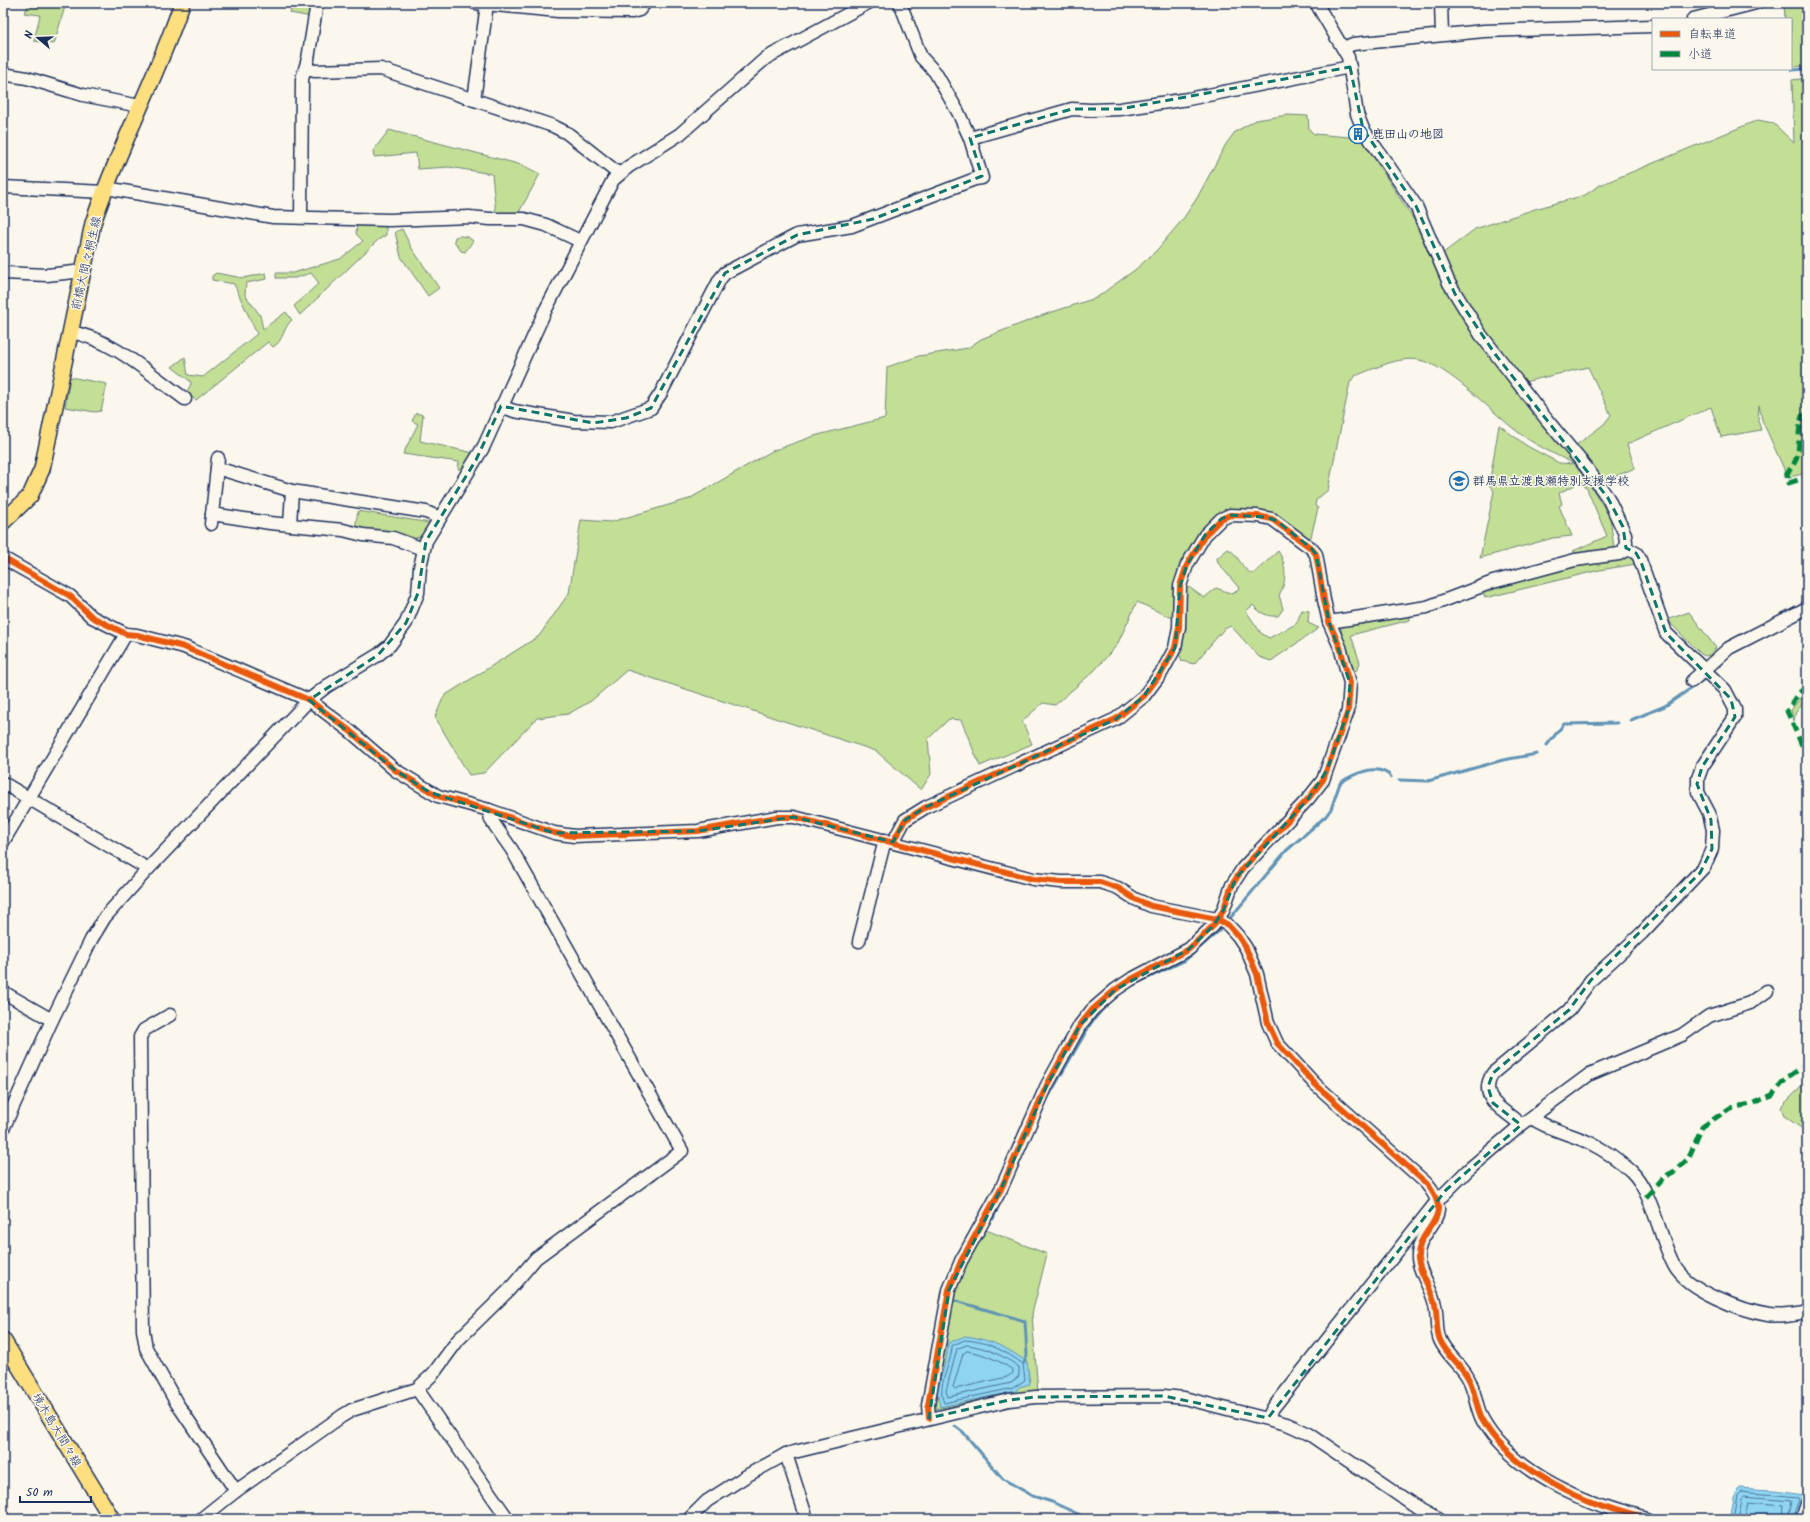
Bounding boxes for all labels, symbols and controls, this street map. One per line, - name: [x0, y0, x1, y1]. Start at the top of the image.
- north arrow: [18, 18, 58, 58]
- legend: [1652, 18, 1792, 70]
- text: 自転車道: [1688, 25, 1736, 44]
- text: N: [20, 29, 39, 41]
- text: 小道: [1688, 45, 1712, 64]
- building icon: 鹿田山の地図: [1347, 123, 1369, 145]
- place label: 鹿田山の地図: [1372, 125, 1444, 144]
- street label: 前橋大間々桐生線: [66, 214, 107, 312]
- school or university icon: 群馬県立渡良瀬特別支援学校: [1448, 470, 1470, 492]
- place label: 群馬県立渡良瀬特別支援学校: [1473, 472, 1629, 491]
- street label: 境木島大間々線: [27, 1389, 86, 1471]
- scale bar: [20, 1478, 91, 1504]
- text: 50 m: [26, 1483, 53, 1502]

